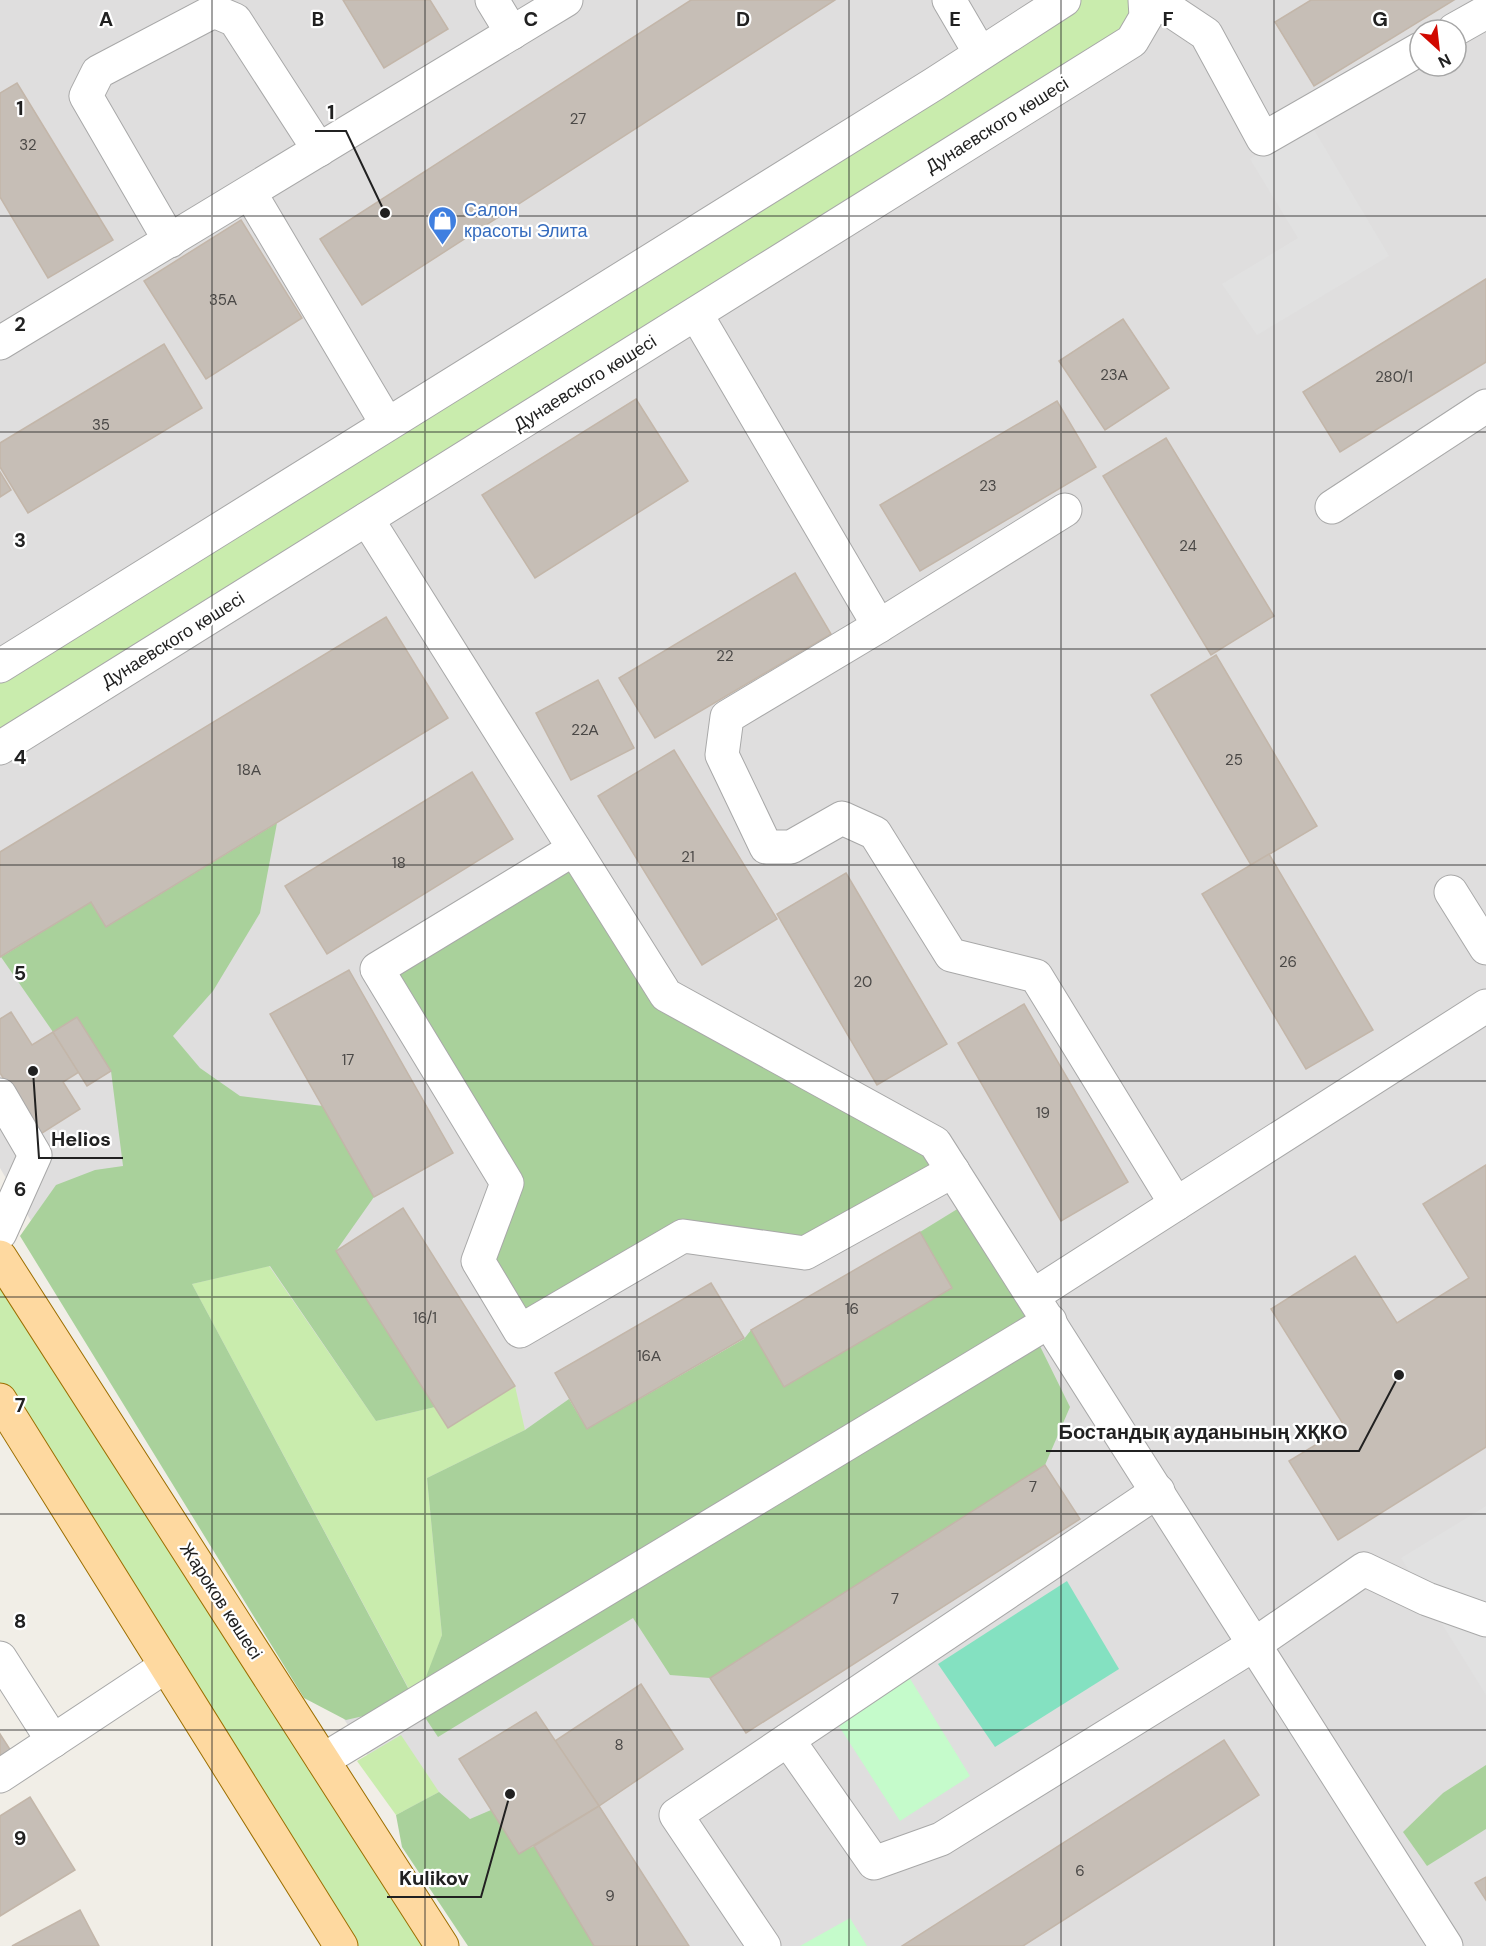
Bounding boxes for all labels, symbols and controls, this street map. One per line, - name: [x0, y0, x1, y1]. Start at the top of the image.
- text: A: [99, 6, 113, 32]
- text: B: [312, 6, 324, 32]
- text: C: [524, 6, 538, 32]
- text: D: [736, 6, 750, 32]
- text: E: [949, 6, 961, 32]
- text: F: [1162, 6, 1174, 32]
- text: G: [1372, 6, 1388, 32]
- north arrow: [1408, 18, 1468, 78]
- text: N: [1435, 49, 1455, 73]
- street label: Дунаевского көшесі: [921, 71, 1073, 179]
- callout: 1: [315, 93, 346, 131]
- text: 1: [16, 95, 24, 121]
- text: 1: [327, 99, 335, 125]
- house number: 27: [570, 109, 586, 129]
- house number: 32: [19, 135, 37, 155]
- place label: Салон красоты Элита: [464, 198, 589, 243]
- shop icon: Салон красоты Элита: [427, 204, 459, 246]
- house number: 35А: [209, 290, 237, 310]
- text: 2: [14, 311, 26, 337]
- street label: Дунаевского көшесі: [509, 329, 661, 437]
- house number: 23А: [1100, 365, 1128, 385]
- house number: 280/1: [1375, 367, 1413, 387]
- house number: 35: [92, 415, 110, 435]
- house number: 23: [979, 476, 997, 496]
- text: 3: [14, 527, 26, 553]
- house number: 24: [1179, 536, 1197, 556]
- street label: Дунаевского көшесі: [97, 586, 249, 694]
- house number: 22: [716, 646, 734, 666]
- house number: 22А: [571, 720, 599, 740]
- text: 4: [14, 744, 27, 770]
- house number: 25: [1225, 750, 1243, 770]
- house number: 18А: [237, 760, 261, 780]
- house number: 21: [681, 847, 695, 867]
- house number: 18: [392, 853, 406, 873]
- house number: 26: [1279, 952, 1297, 972]
- text: 5: [14, 960, 26, 986]
- house number: 20: [854, 972, 872, 992]
- house number: 17: [342, 1050, 354, 1070]
- house number: 19: [1036, 1103, 1050, 1123]
- callout: Helios: [39, 1120, 123, 1158]
- text: Helios: [51, 1126, 111, 1152]
- text: 6: [14, 1176, 26, 1202]
- house number: 16: [845, 1299, 859, 1319]
- house number: 16/1: [413, 1308, 437, 1328]
- house number: 16А: [637, 1346, 661, 1366]
- text: 7: [15, 1392, 26, 1418]
- callout: Бостандық ауданының ХҚКО: [1046, 1413, 1359, 1451]
- text: Бостандық ауданының ХҚКО: [1059, 1419, 1347, 1445]
- house number: 7: [1029, 1477, 1037, 1497]
- street label: Жароков көшесі: [174, 1538, 268, 1664]
- house number: 7: [891, 1589, 899, 1609]
- text: 8: [14, 1608, 26, 1634]
- house number: 8: [614, 1735, 624, 1755]
- text: 9: [14, 1825, 26, 1851]
- callout: Kulikov: [387, 1859, 481, 1897]
- house number: 6: [1075, 1861, 1085, 1881]
- text: Kulikov: [399, 1865, 469, 1891]
- house number: 9: [605, 1886, 615, 1906]

